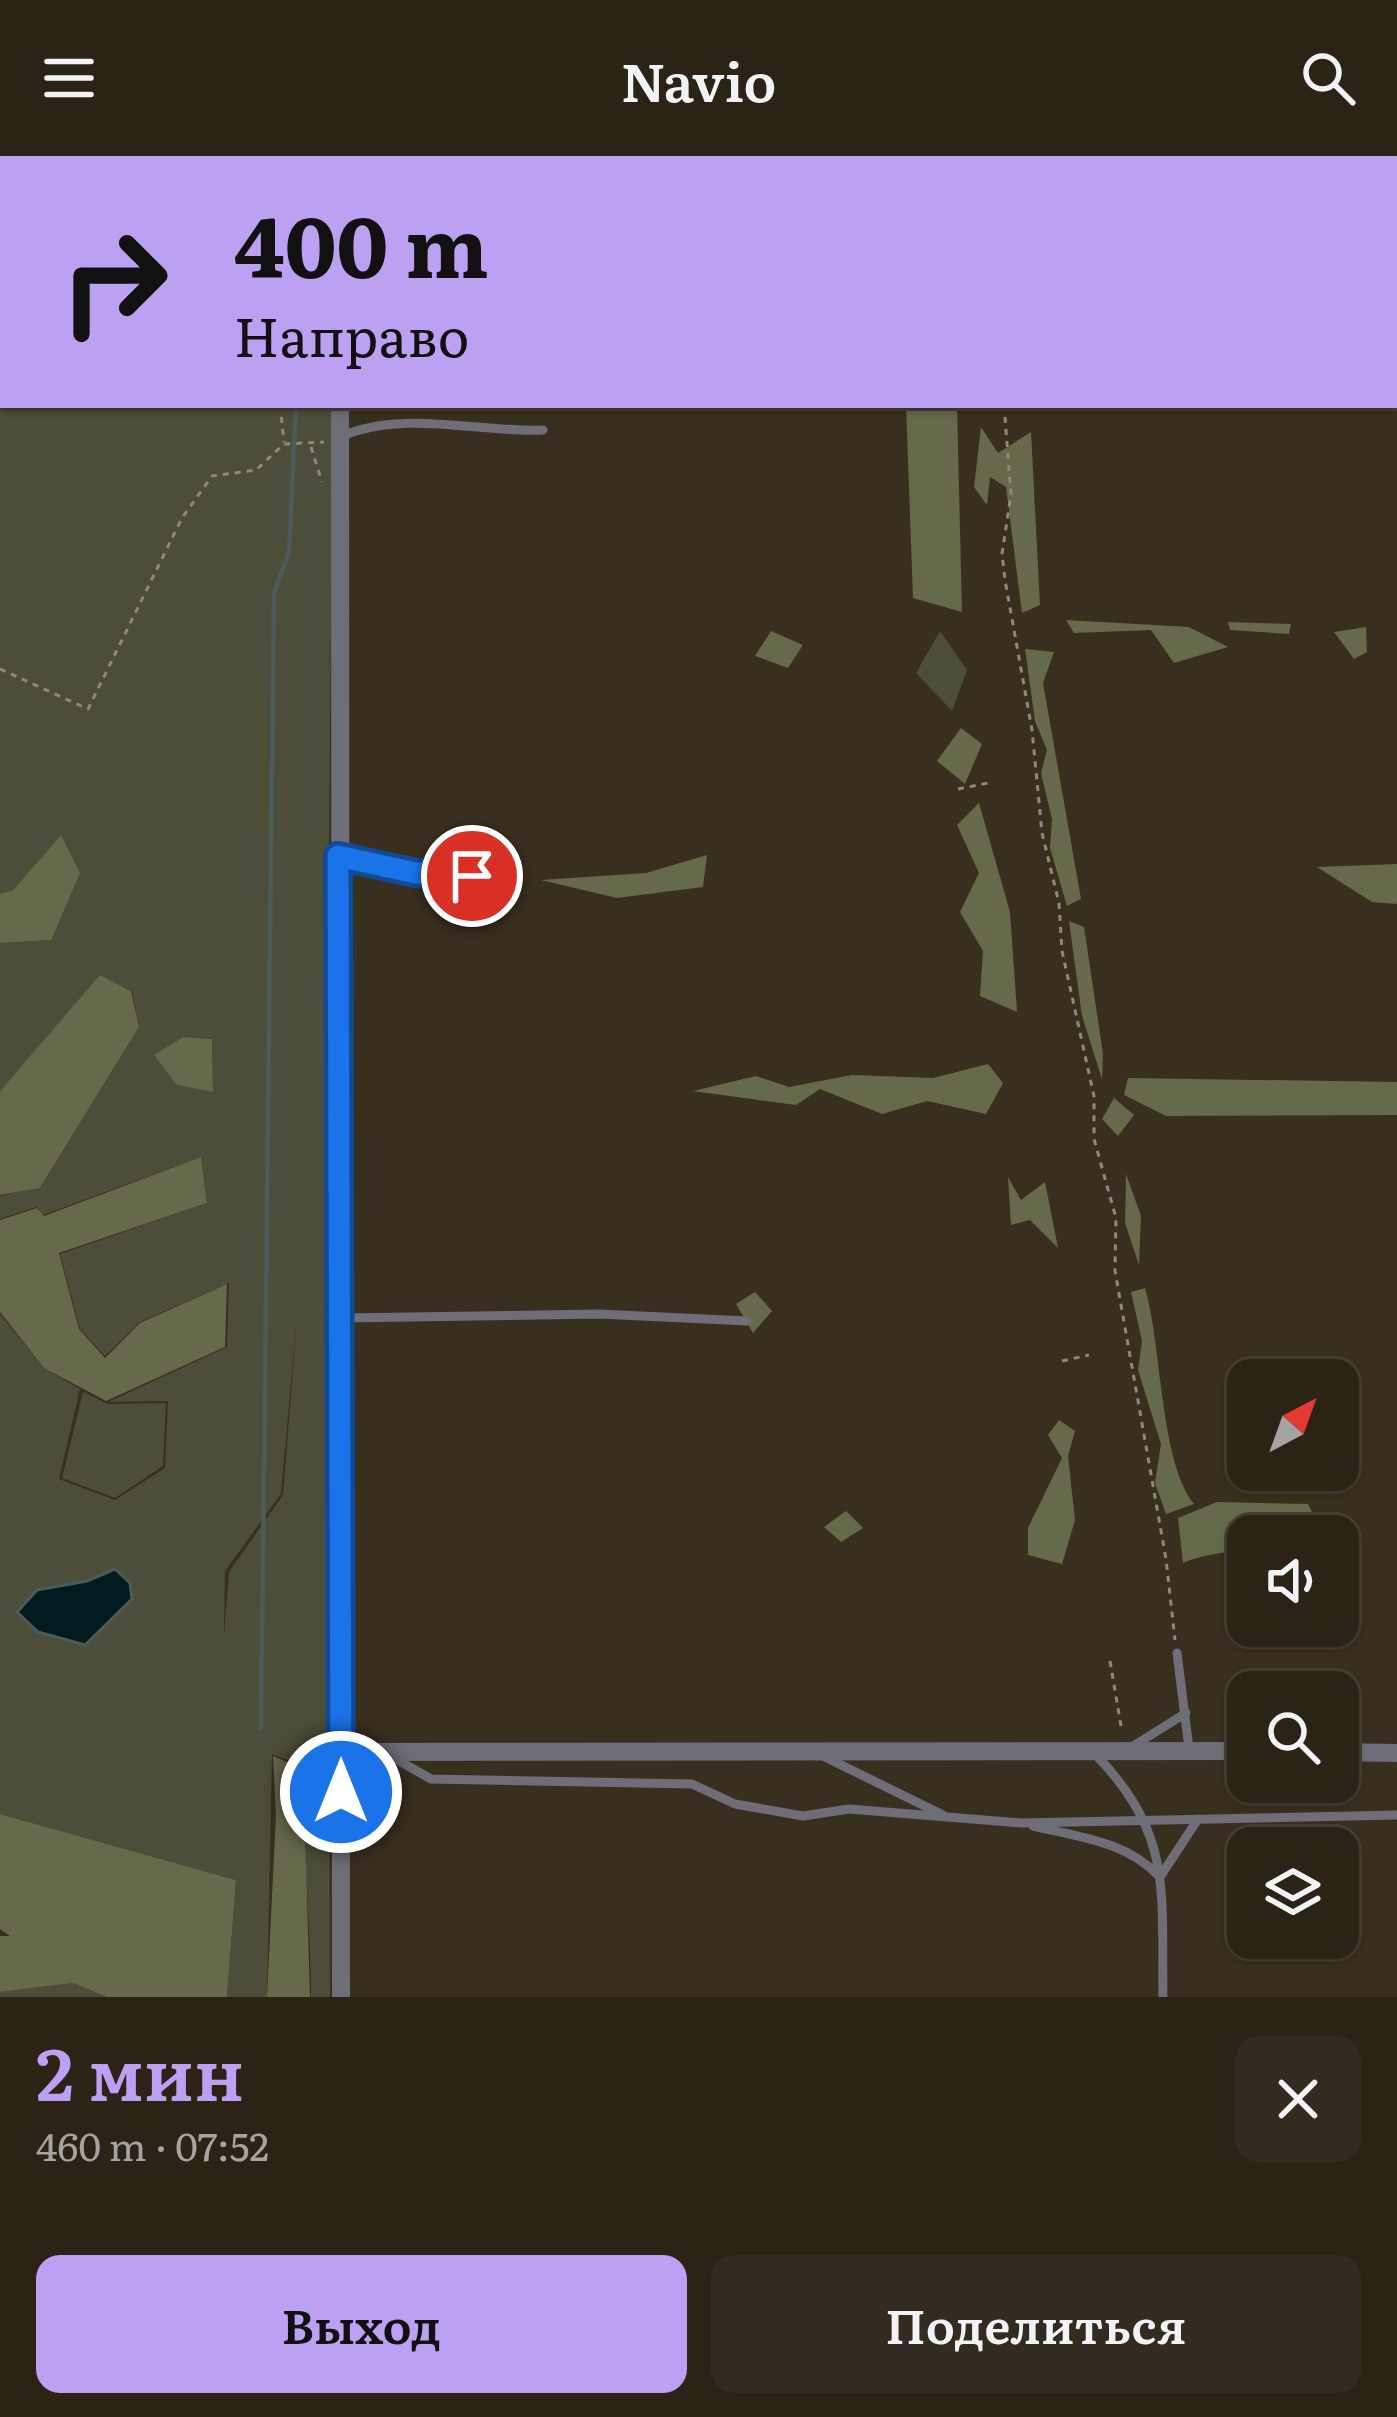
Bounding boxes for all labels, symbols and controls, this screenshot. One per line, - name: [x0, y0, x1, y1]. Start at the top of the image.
- text: Navio: [621, 38, 776, 119]
- icon: menu: [36, 45, 102, 111]
- icon: search: [1295, 45, 1361, 111]
- text: 400 m: [234, 179, 489, 304]
- icon: right: [36, 204, 192, 360]
- text: Направо: [234, 293, 469, 374]
- pin: [421, 825, 523, 927]
- icon: arrive: [439, 843, 505, 909]
- north arrow: [1227, 1359, 1359, 1491]
- map controls: [1227, 1359, 1359, 1959]
- button: sound: [1227, 1515, 1359, 1647]
- button: search: [1227, 1671, 1359, 1803]
- position arrow: [278, 1729, 404, 1855]
- button: layers: [1227, 1827, 1359, 1959]
- text: 2 мин: [36, 2016, 244, 2123]
- button: close: [1235, 2036, 1361, 2162]
- text: 460 m · 07:52: [36, 2115, 269, 2173]
- button: Выход: [36, 2255, 687, 2393]
- button: Поделиться: [711, 2255, 1361, 2393]

